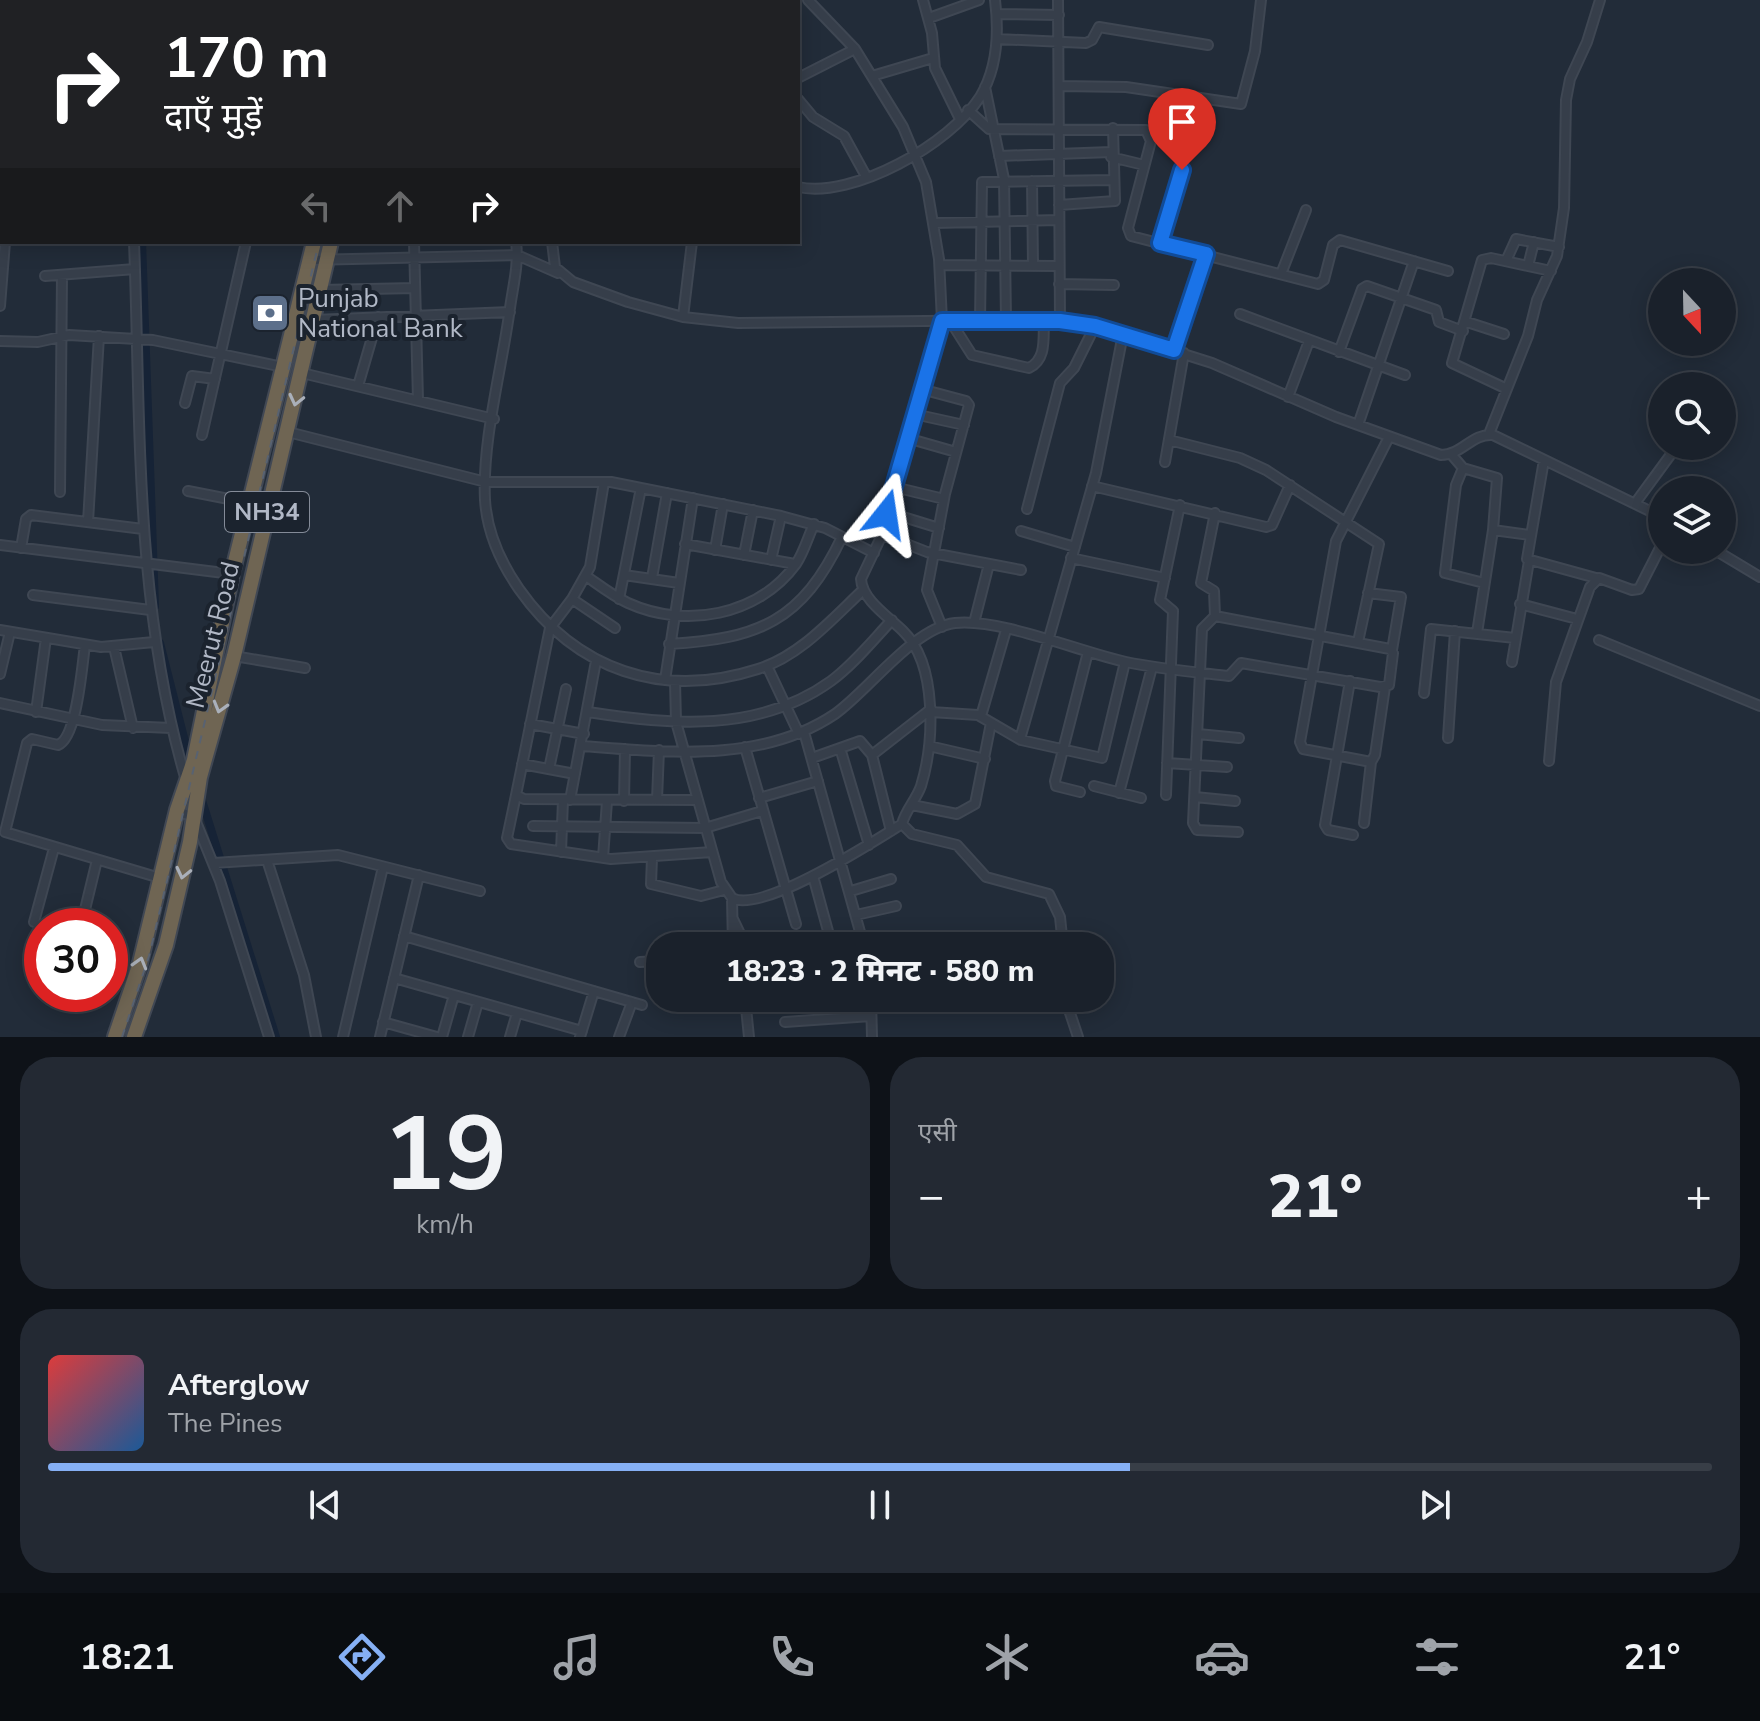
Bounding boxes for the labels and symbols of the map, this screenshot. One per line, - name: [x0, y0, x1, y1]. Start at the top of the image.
- pin: [1148, 88, 1216, 170]
- north arrow: [1648, 268, 1736, 356]
- place label: Punjab National Bank: [298, 281, 464, 346]
- bank icon: Punjab National Bank: [249, 292, 291, 334]
- one-way arrow: [288, 393, 305, 406]
- position arrow: [844, 472, 928, 556]
- road number: NH34: [225, 492, 309, 532]
- street label: Meerut Road: [178, 558, 248, 712]
- one-way arrow: [213, 699, 229, 713]
- one-way arrow: [175, 866, 192, 880]
- speed limit sign: 30: [24, 908, 128, 1012]
- one-way arrow: [130, 956, 147, 970]

